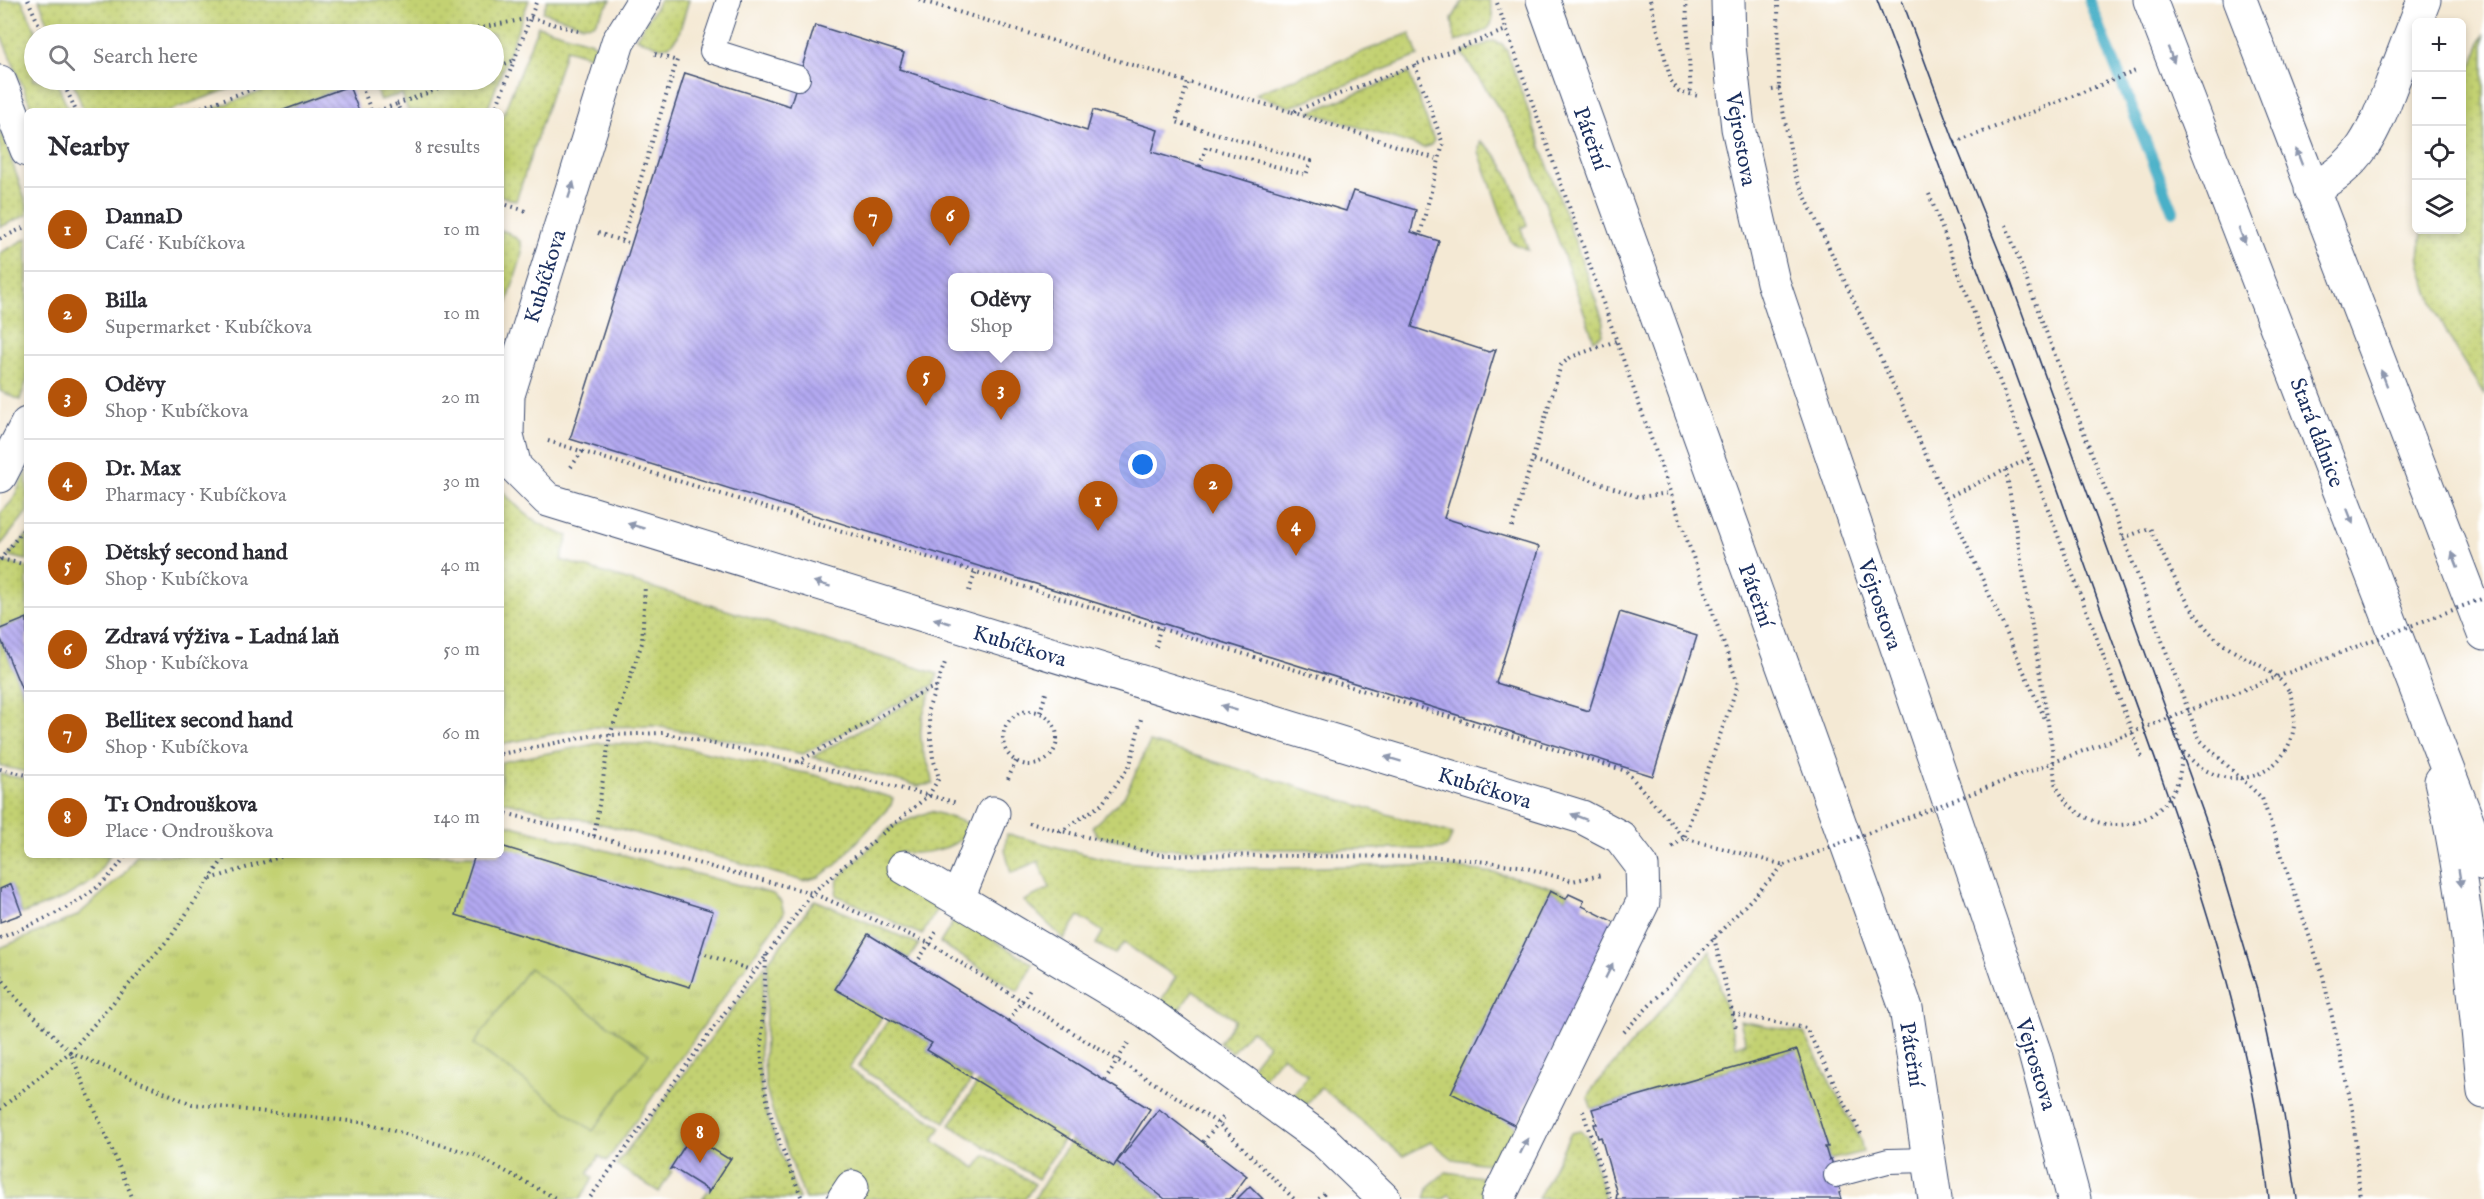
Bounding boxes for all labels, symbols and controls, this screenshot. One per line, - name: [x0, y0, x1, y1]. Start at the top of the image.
- map controls: [2412, 18, 2466, 234]
- button: +: [2412, 18, 2466, 72]
- search box: [24, 24, 504, 90]
- icon: search: [45, 41, 78, 74]
- text: Search here: [93, 43, 198, 71]
- one-way arrow: [2166, 46, 2176, 64]
- button: −: [2412, 72, 2466, 126]
- street label: Vejrostova: [1718, 89, 1762, 189]
- street label: Páteřní: [1566, 103, 1615, 176]
- button: locate: [2412, 126, 2466, 180]
- text: Nearby: [48, 131, 129, 164]
- text: 8 results: [414, 135, 480, 160]
- one-way arrow: [2294, 148, 2304, 166]
- button: layers: [2412, 180, 2466, 234]
- one-way arrow: [567, 181, 576, 199]
- pin: 6: [930, 196, 970, 246]
- pin: 7: [854, 198, 892, 247]
- text: DannaD: [105, 203, 183, 231]
- text: 1: [64, 217, 71, 242]
- text: 10 m: [443, 217, 480, 242]
- street label: Kubíčkova: [518, 226, 574, 327]
- one-way arrow: [2237, 228, 2247, 246]
- text: Café · Kubíčkova: [105, 231, 245, 256]
- popup: [948, 273, 1053, 351]
- text: Oděvy: [970, 286, 1031, 314]
- text: Billa: [105, 287, 147, 315]
- text: 2: [63, 301, 72, 326]
- text: 10 m: [443, 301, 480, 326]
- text: Shop: [970, 314, 1013, 339]
- text: Supermarket · Kubíčkova: [105, 315, 312, 340]
- pin: 5: [906, 356, 946, 406]
- one-way arrow: [2379, 369, 2389, 387]
- pin: 3: [982, 370, 1020, 420]
- text: Oděvy: [105, 371, 166, 399]
- street label: Stará dálnice: [2282, 374, 2350, 491]
- text: 3: [64, 385, 71, 410]
- text: 20 m: [441, 385, 480, 410]
- text: Shop · Kubíčkova: [105, 399, 248, 424]
- your location: [1128, 450, 1157, 479]
- text: Dr. Max: [105, 455, 181, 483]
- pin: 2: [1194, 464, 1232, 514]
- text: 4: [63, 469, 72, 494]
- text: 30 m: [443, 469, 480, 494]
- pin: 1: [1078, 482, 1118, 531]
- text: Pharmacy · Kubíčkova: [105, 483, 287, 508]
- pin: 4: [1276, 506, 1316, 556]
- one-way arrow: [2346, 507, 2356, 525]
- one-way arrow: [627, 521, 645, 530]
- text: Dětský second hand: [105, 539, 287, 567]
- one-way arrow: [2450, 551, 2459, 569]
- text: 5: [64, 553, 71, 578]
- text: 40 m: [441, 553, 480, 578]
- street label: Vejrostova: [1850, 554, 1908, 654]
- street label: Páteřní: [1731, 560, 1780, 633]
- text: Shop · Kubíčkova: [105, 567, 248, 592]
- one-way arrow: [813, 579, 831, 588]
- one-way arrow: [932, 616, 950, 625]
- street label: Kubíčkova: [969, 619, 1070, 675]
- text: Zdravá výživa - Ladná laň: [105, 623, 339, 651]
- text: 6: [63, 637, 72, 662]
- text: 50 m: [443, 637, 480, 662]
- text: Shop · Kubíčkova: [105, 651, 248, 676]
- one-way arrow: [1220, 703, 1238, 712]
- text: Bellitex second hand: [105, 707, 293, 735]
- text: 7: [63, 721, 72, 746]
- text: 60 m: [442, 721, 480, 746]
- text: Shop · Kubíčkova: [105, 735, 248, 760]
- one-way arrow: [1384, 754, 1402, 763]
- street label: Kubíčkova: [1434, 761, 1535, 817]
- text: T1 Ondrouškova: [105, 791, 257, 819]
- text: 8: [64, 805, 71, 830]
- text: 140 m: [433, 805, 480, 830]
- one-way arrow: [1570, 811, 1588, 821]
- text: Place · Ondrouškova: [105, 819, 274, 844]
- one-way arrow: [2456, 868, 2465, 887]
- one-way arrow: [1604, 962, 1614, 980]
- street label: Vejrostova: [2008, 1014, 2062, 1114]
- street label: Páteřní: [1892, 1020, 1930, 1091]
- pin: 8: [680, 1114, 720, 1163]
- one-way arrow: [1519, 1138, 1528, 1155]

